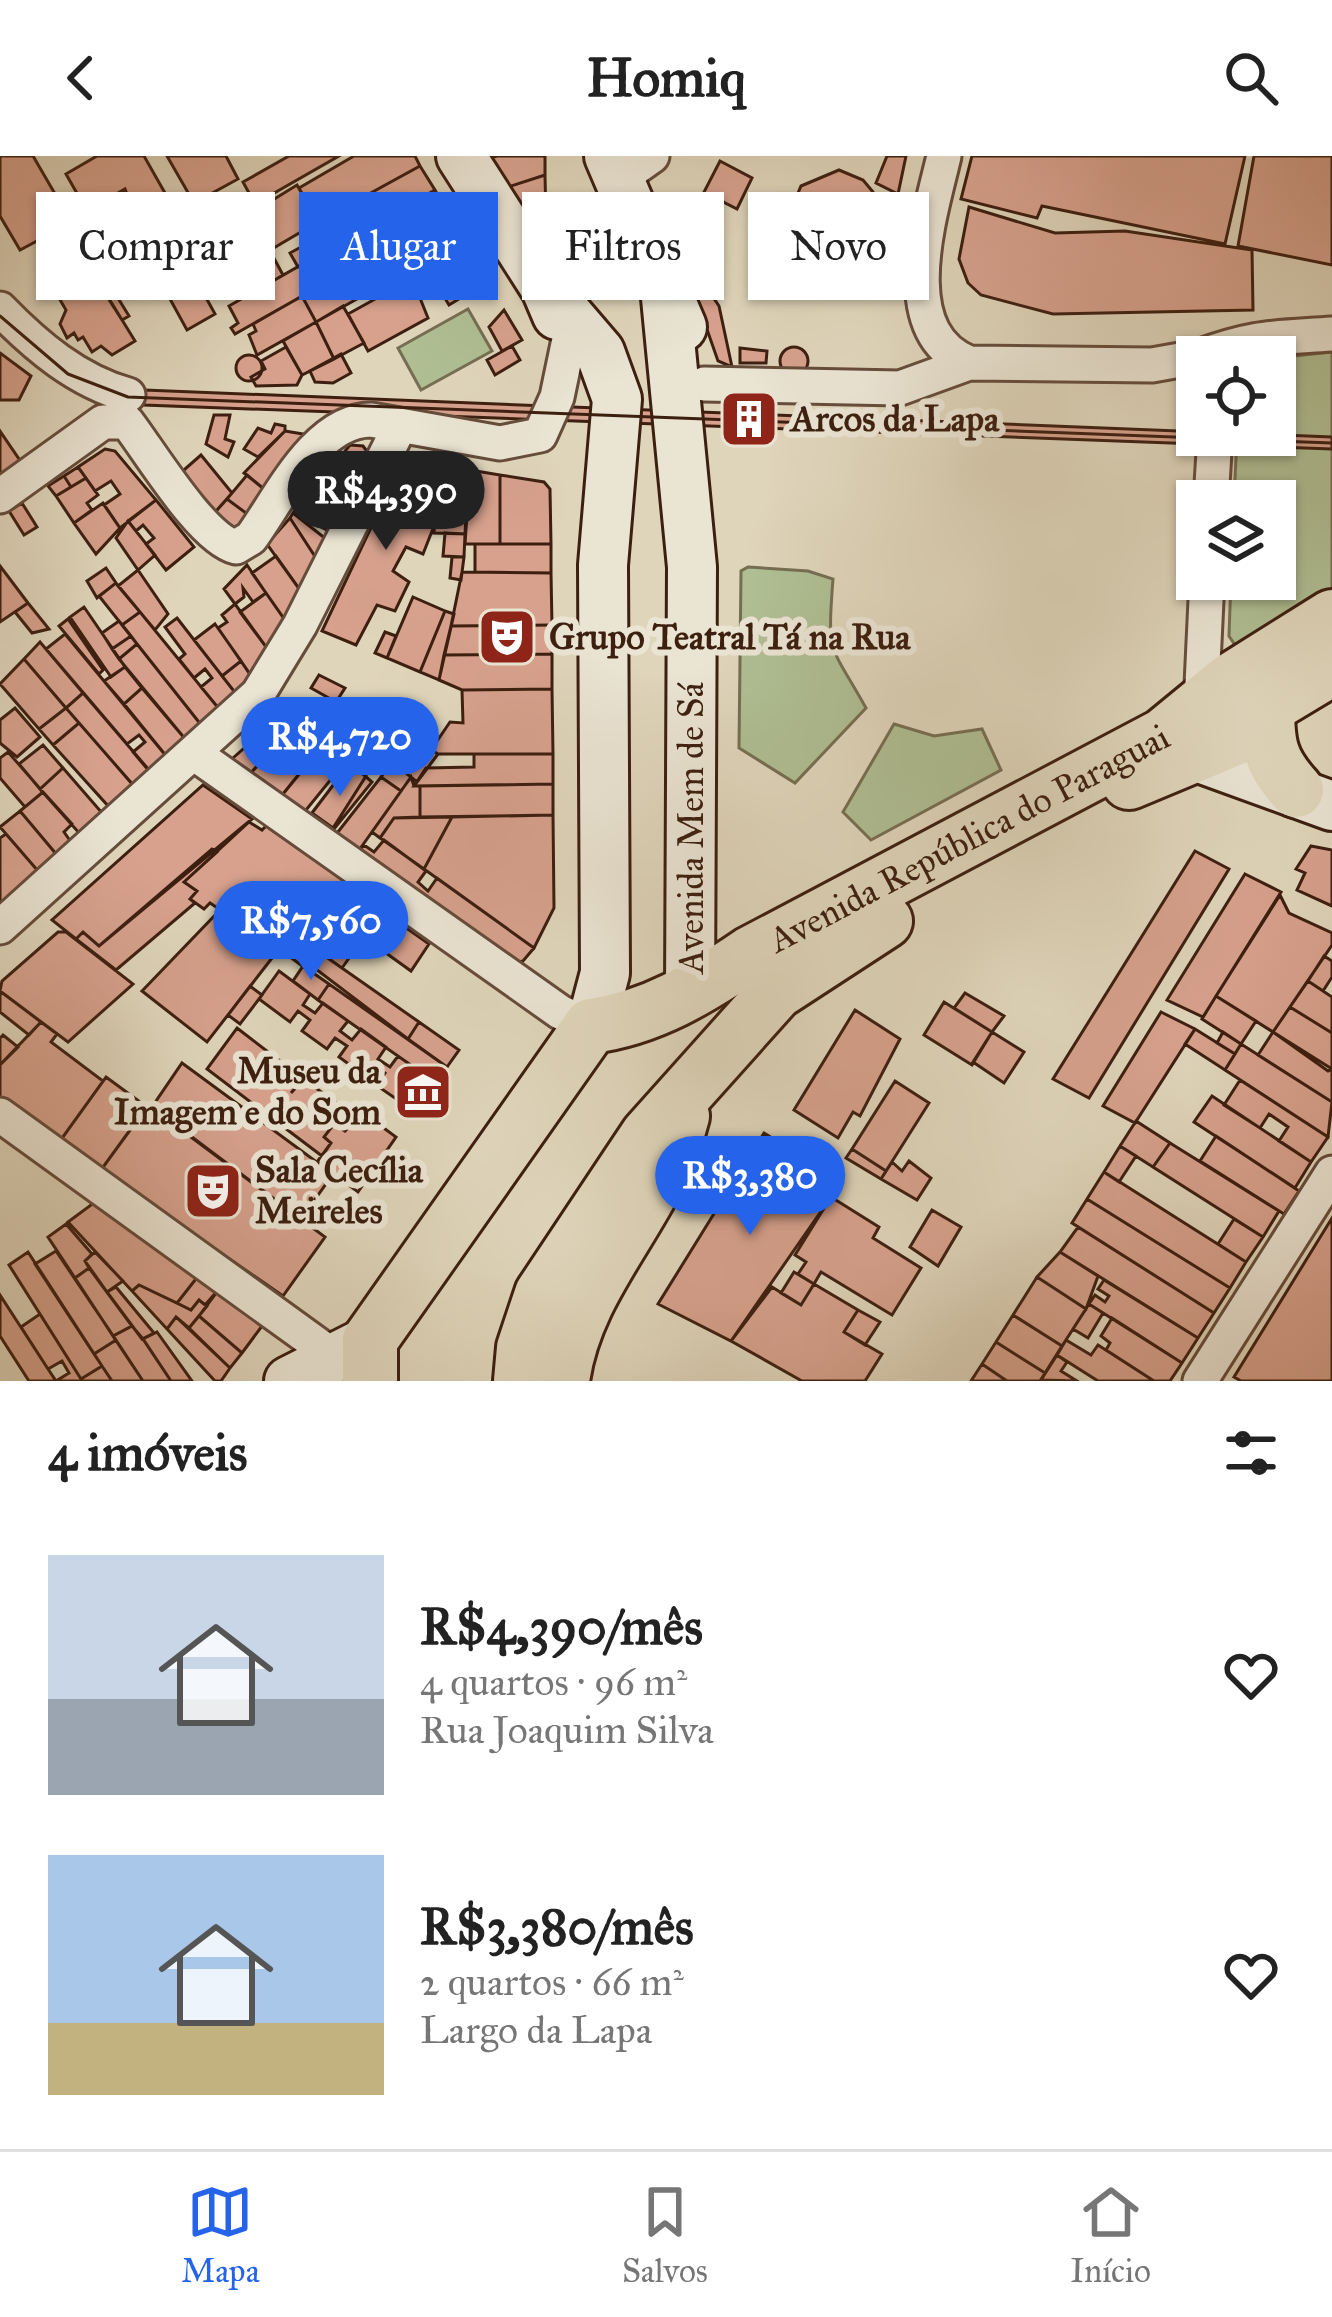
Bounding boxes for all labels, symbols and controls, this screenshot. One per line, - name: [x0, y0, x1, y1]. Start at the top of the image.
- icon: back: [48, 45, 114, 111]
- text: Homiq: [586, 45, 746, 111]
- icon: search: [1218, 45, 1284, 111]
- chip: Comprar: [36, 192, 275, 300]
- chip: Alugar: [299, 192, 498, 300]
- chip: Filtros: [522, 192, 724, 300]
- chip: Novo: [748, 192, 929, 300]
- map controls: [1176, 336, 1296, 600]
- button: locate: [1176, 336, 1296, 456]
- building icon: Arcos da Lapa: [718, 388, 780, 450]
- place label: Arcos da Lapa: [789, 397, 1000, 441]
- pin: R$4,390: [275, 451, 497, 553]
- text: R$4,390: [315, 466, 457, 514]
- button: layers: [1176, 480, 1296, 600]
- theatre icon: Grupo Teatral Tá na Rua: [476, 606, 538, 668]
- place label: Grupo Teatral Tá na Rua: [549, 615, 911, 659]
- street label: Avenida Mem de Sá: [669, 682, 713, 976]
- pin: R$4,720: [229, 697, 451, 799]
- text: R$4,720: [268, 712, 412, 760]
- street label: Avenida República do Paraguai: [759, 715, 1177, 963]
- pin: R$7,560: [200, 881, 422, 983]
- text: R$7,560: [240, 896, 382, 944]
- place label: Museu da Imagem e do Som: [114, 1049, 382, 1134]
- museum icon: Museu da Imagem e do Som: [392, 1061, 454, 1123]
- pin: R$3,380: [639, 1136, 861, 1238]
- place label: Sala Cecília Meireles: [255, 1148, 424, 1233]
- text: R$3,380: [682, 1151, 818, 1199]
- theatre icon: Sala Cecília Meireles: [182, 1160, 244, 1222]
- icon: filters: [1218, 1420, 1284, 1486]
- text: 4 imóveis: [48, 1422, 247, 1484]
- text: R$4,390/mês: [420, 1596, 703, 1658]
- icon: home: [144, 1603, 288, 1747]
- icon: heart: [1218, 1642, 1284, 1708]
- text: 4 quartos · 96 m²: [420, 1658, 687, 1706]
- text: Rua Joaquim Silva: [420, 1706, 714, 1754]
- text: R$3,380/mês: [420, 1896, 694, 1958]
- icon: home: [144, 1903, 288, 2047]
- icon: heart: [1218, 1942, 1284, 2008]
- text: 2 quartos · 66 m²: [420, 1958, 684, 2006]
- text: Largo da Lapa: [420, 2006, 652, 2054]
- tab: Mapa: [181, 2179, 260, 2291]
- tab: Salvos: [622, 2179, 708, 2291]
- tab: Início: [1070, 2179, 1151, 2291]

